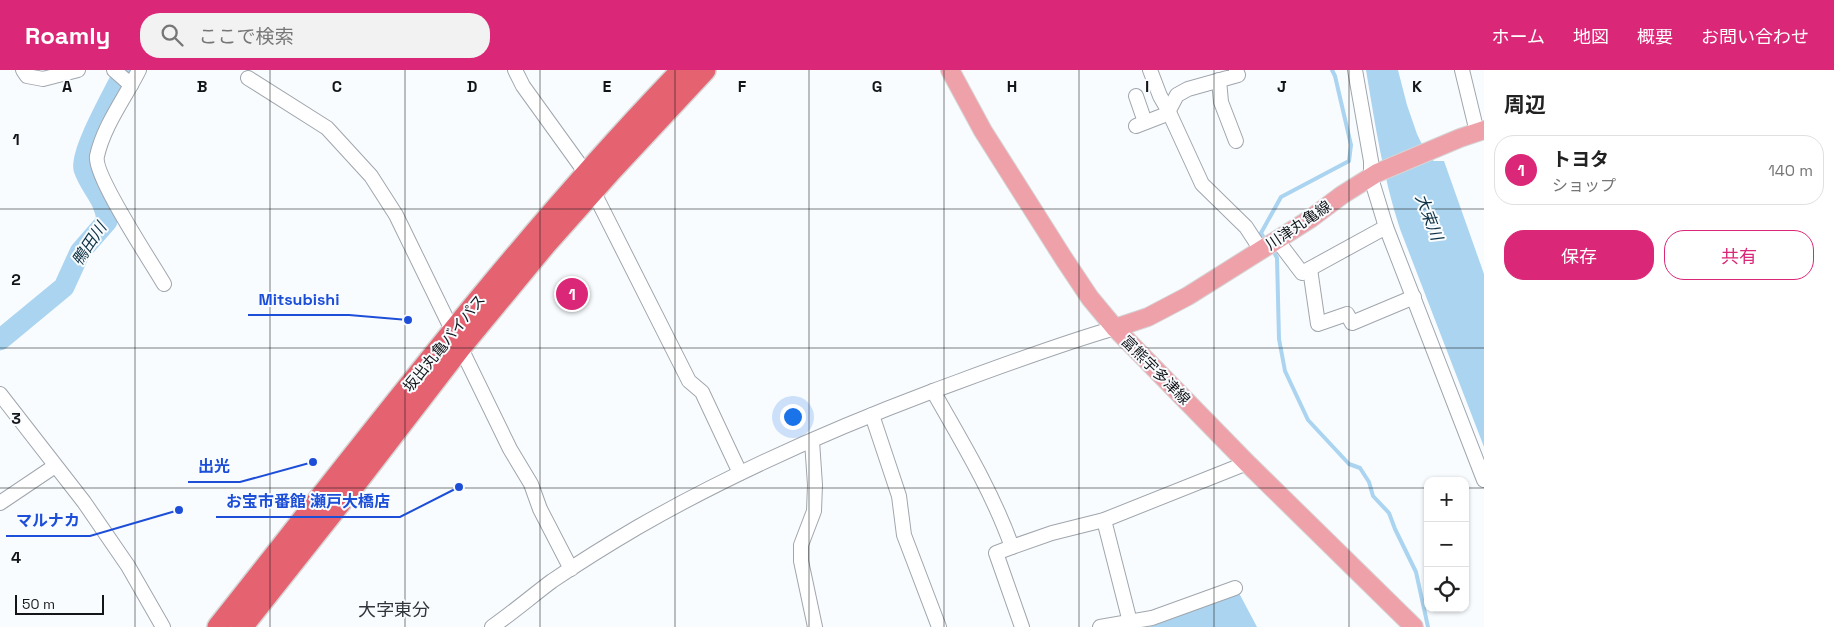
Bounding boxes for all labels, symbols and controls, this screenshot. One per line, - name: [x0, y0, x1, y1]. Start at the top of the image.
- search box: [140, 13, 490, 58]
- text: Roamly: [25, 20, 110, 51]
- icon: search: [158, 21, 186, 49]
- text: ここで検索: [198, 24, 293, 49]
- text: ホーム: [1492, 25, 1545, 48]
- text: 地図: [1573, 25, 1609, 48]
- text: 概要: [1637, 25, 1673, 48]
- text: お問い合わせ: [1701, 25, 1809, 48]
- text: A: [62, 76, 72, 97]
- text: B: [197, 76, 207, 97]
- text: C: [332, 76, 342, 97]
- text: D: [467, 76, 477, 97]
- text: E: [603, 76, 612, 97]
- text: F: [738, 76, 747, 97]
- text: G: [872, 76, 882, 97]
- text: H: [1007, 76, 1017, 97]
- text: I: [1145, 76, 1149, 97]
- text: J: [1277, 76, 1287, 97]
- text: K: [1412, 76, 1422, 97]
- text: 周辺: [1504, 91, 1546, 118]
- text: 1: [12, 129, 20, 150]
- text: トヨタ: [1552, 147, 1609, 172]
- text: 1: [1517, 160, 1525, 181]
- text: 140 m: [1768, 160, 1813, 181]
- text: ショップ: [1552, 175, 1616, 196]
- water label: 大束川: [1411, 191, 1448, 245]
- street label: 川津丸亀線: [1262, 196, 1334, 254]
- water label: 鴨田川: [67, 217, 112, 270]
- button: 保存: [1504, 230, 1654, 280]
- button: 共有: [1664, 230, 1814, 280]
- text: 2: [11, 269, 21, 290]
- pin: 1: [556, 275, 588, 313]
- callout: Mitsubishi: [248, 284, 349, 315]
- text: Mitsubishi: [259, 289, 339, 310]
- street label: 坂出丸亀バイパス: [399, 291, 489, 395]
- street label: 富熊宇多津線: [1117, 331, 1195, 409]
- your location: [780, 404, 806, 430]
- text: 3: [11, 408, 21, 429]
- callout: 出光: [188, 451, 240, 482]
- text: 出光: [198, 456, 230, 477]
- map controls: [1424, 477, 1469, 612]
- button: +: [1424, 477, 1469, 522]
- callout: お宝市番館 瀬戸大橋店: [216, 486, 400, 517]
- text: お宝市番館 瀬戸大橋店: [226, 491, 390, 512]
- callout: マルナカ: [6, 505, 90, 536]
- text: マルナカ: [16, 510, 80, 531]
- button: −: [1424, 522, 1469, 567]
- text: 4: [11, 547, 21, 568]
- button: locate: [1424, 567, 1469, 612]
- scale bar: [15, 592, 104, 615]
- text: 50 m: [22, 595, 55, 613]
- district label: 大字東分: [358, 598, 430, 621]

